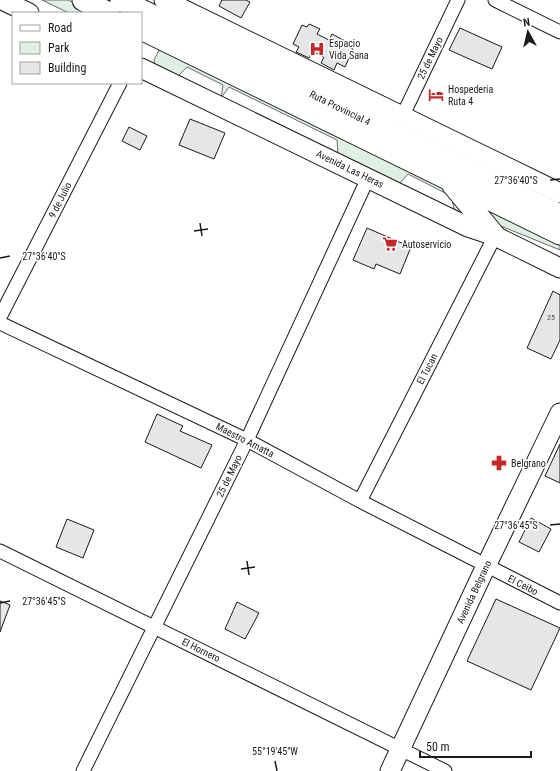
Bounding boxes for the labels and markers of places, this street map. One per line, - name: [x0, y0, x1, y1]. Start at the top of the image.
- place label: Espacio Vida Sana: [329, 38, 369, 61]
- hospital icon: Espacio Vida Sana: [308, 40, 326, 58]
- place label: Hospederia Ruta 4: [448, 84, 493, 107]
- hotel icon: Hospederia Ruta 4: [427, 86, 445, 104]
- supermarket icon: Autoservicio: [381, 235, 399, 253]
- place label: Autoservicio: [402, 239, 451, 250]
- pharmacy icon: Belgrano: [490, 454, 508, 472]
- place label: Belgrano: [511, 458, 546, 469]

